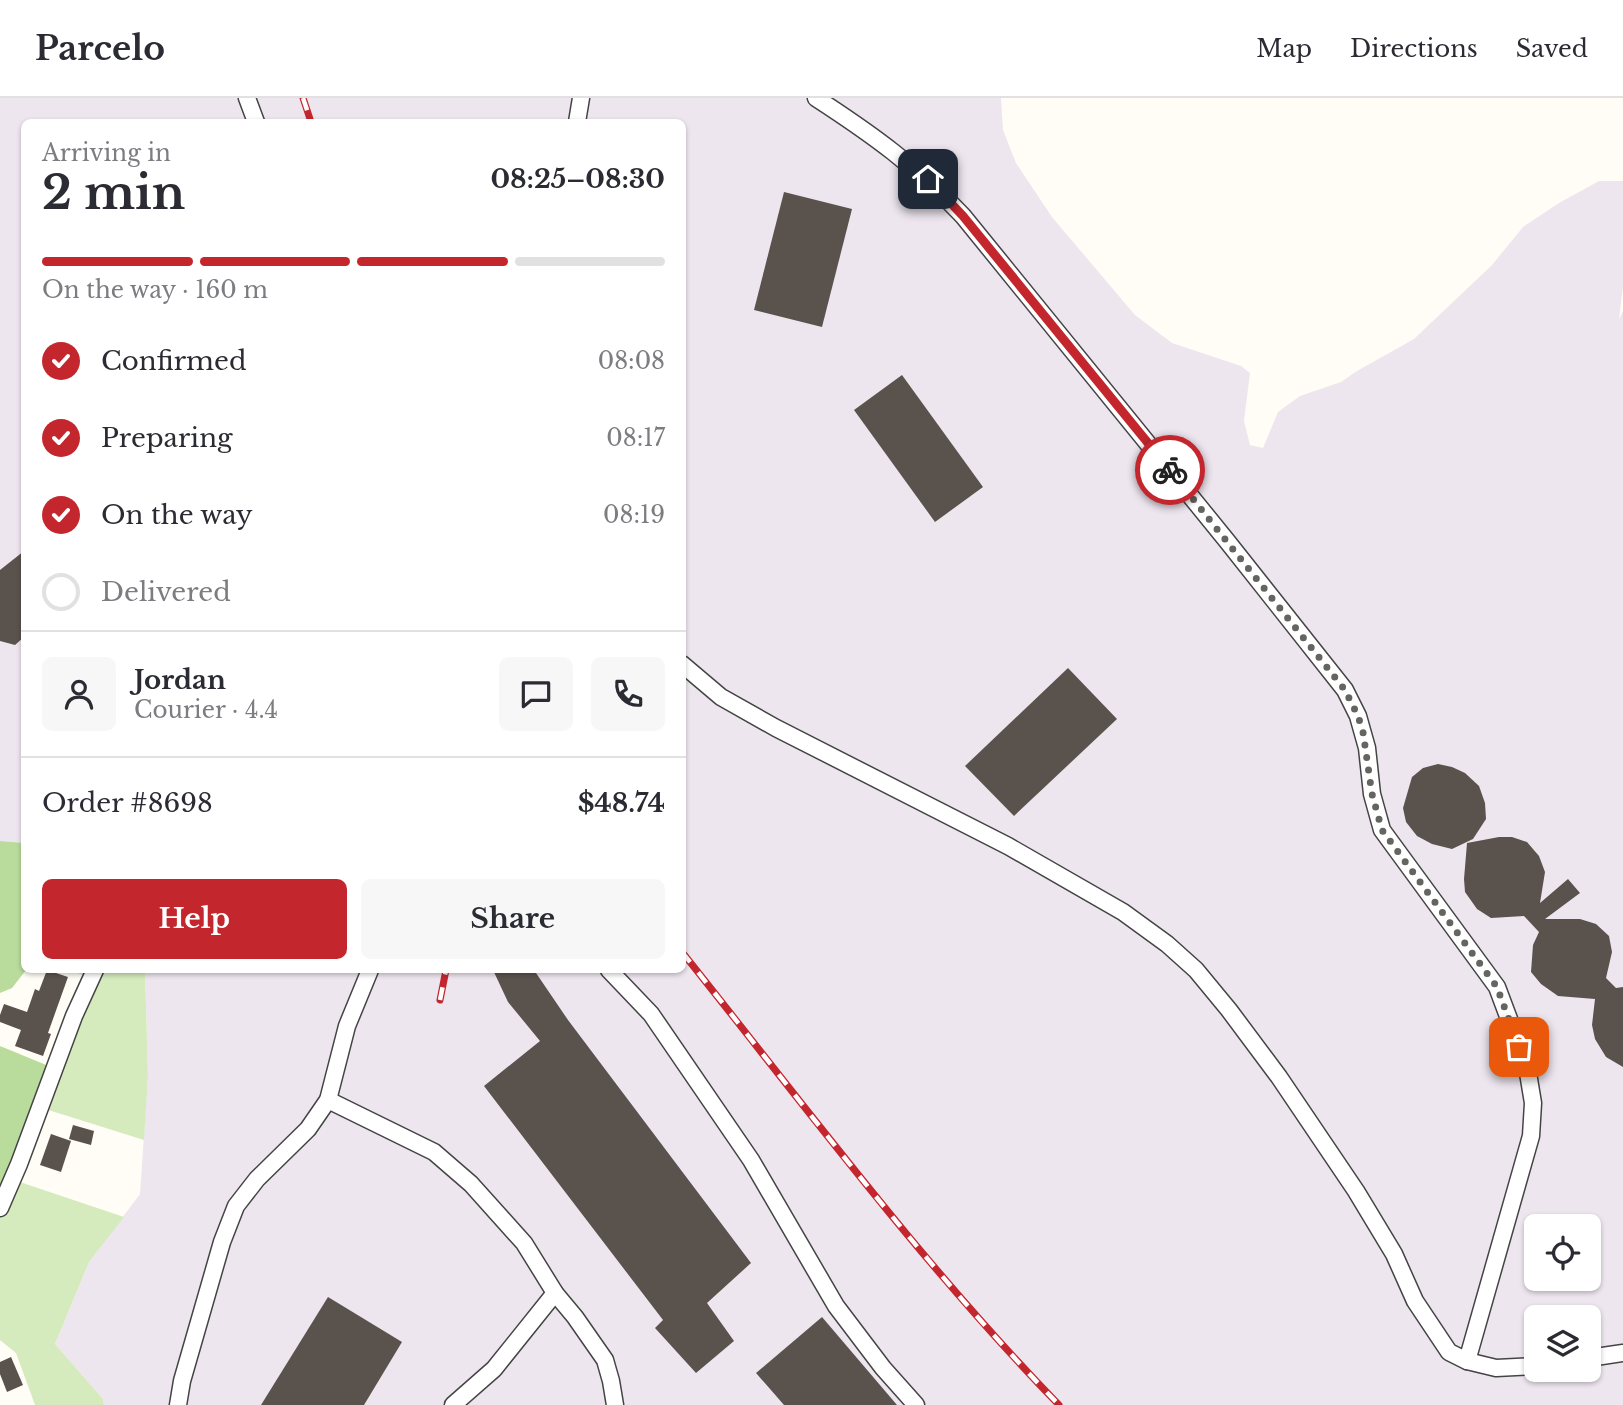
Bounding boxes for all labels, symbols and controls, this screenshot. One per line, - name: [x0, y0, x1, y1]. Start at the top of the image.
- text: Parcelo: [35, 28, 165, 69]
- text: Map: [1256, 34, 1312, 63]
- text: Directions: [1350, 34, 1478, 63]
- text: Saved: [1516, 34, 1588, 63]
- text: Arriving in: [42, 139, 171, 167]
- pin: [898, 149, 958, 209]
- icon: home: [909, 160, 947, 198]
- text: 08:25–08:30: [490, 163, 665, 195]
- text: 2 min: [42, 164, 185, 221]
- text: On the way · 160 m: [42, 276, 268, 304]
- icon: check: [42, 342, 80, 380]
- text: Confirmed: [101, 345, 246, 377]
- text: 08:08: [598, 347, 665, 375]
- icon: check: [42, 419, 80, 457]
- text: Preparing: [101, 422, 233, 454]
- text: 08:17: [606, 424, 665, 452]
- courier: [1135, 435, 1205, 505]
- icon: bike: [1151, 451, 1189, 489]
- icon: check: [42, 496, 80, 534]
- text: On the way: [101, 499, 253, 531]
- text: 08:19: [603, 501, 665, 529]
- text: Delivered: [101, 576, 231, 608]
- button: person: [42, 657, 116, 731]
- button: chat: [499, 657, 573, 731]
- button: phone: [591, 657, 665, 731]
- text: Jordan: [134, 664, 226, 696]
- text: Courier · 4.4: [134, 696, 278, 724]
- text: Order #8698: [42, 787, 213, 819]
- text: $48.74: [578, 787, 665, 819]
- button: Help: [42, 879, 347, 959]
- button: Share: [361, 879, 665, 959]
- pin: [1489, 1017, 1549, 1077]
- icon: bag: [1500, 1028, 1538, 1066]
- map controls: [1524, 1214, 1601, 1382]
- button: locate: [1524, 1214, 1601, 1291]
- button: layers: [1524, 1305, 1601, 1382]

